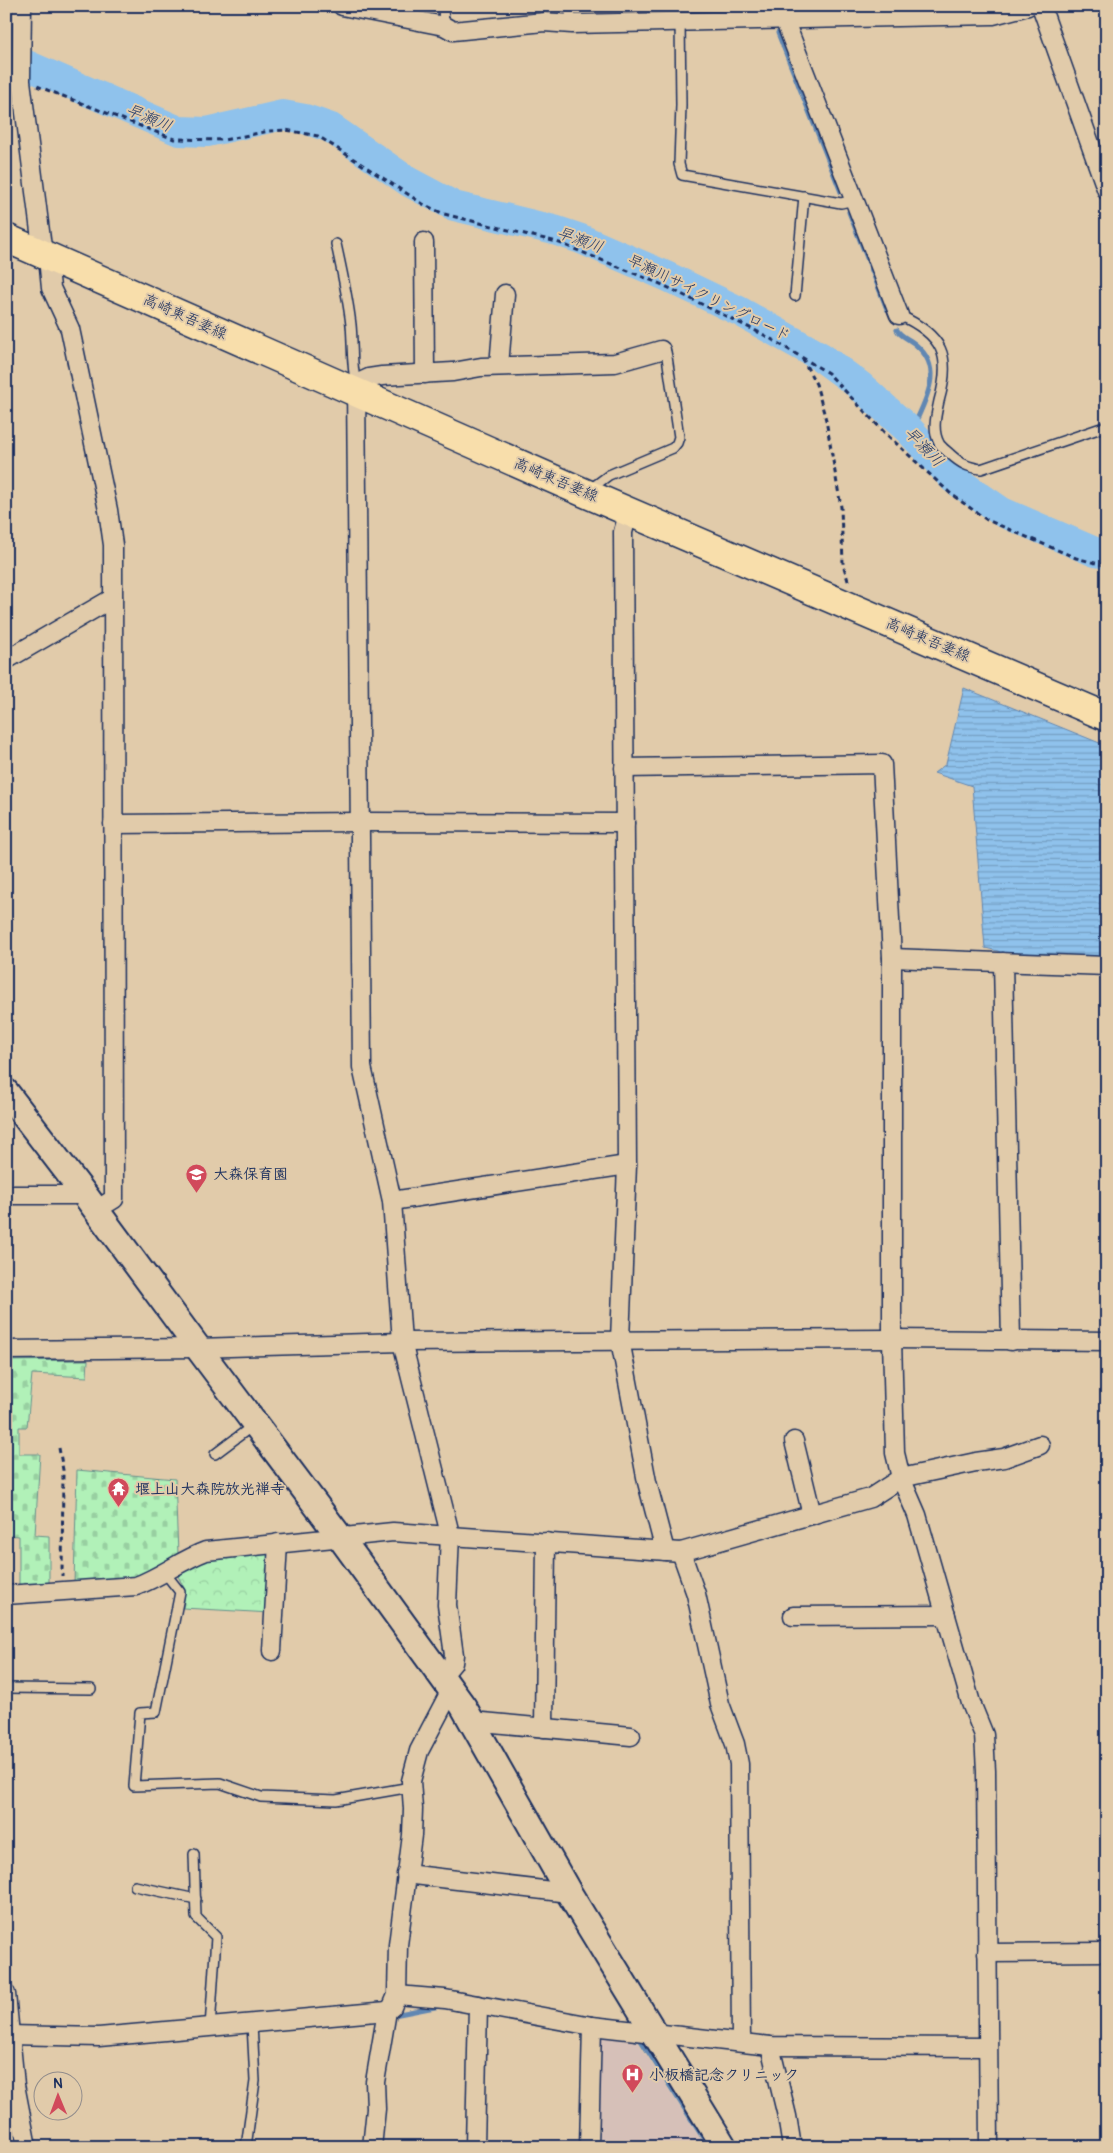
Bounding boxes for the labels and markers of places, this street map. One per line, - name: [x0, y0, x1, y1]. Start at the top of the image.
- school or university icon: 大森保育園: [185, 1162, 209, 1193]
- place label: 大森保育園: [213, 1165, 288, 1184]
- temple icon: 堰上山大森院放光禅寺: [107, 1477, 131, 1508]
- place label: 堰上山大森院放光禅寺: [135, 1480, 285, 1499]
- hospital icon: 小板橋記念クリニック: [621, 2063, 645, 2094]
- place label: 小板橋記念クリニック: [649, 2066, 799, 2085]

